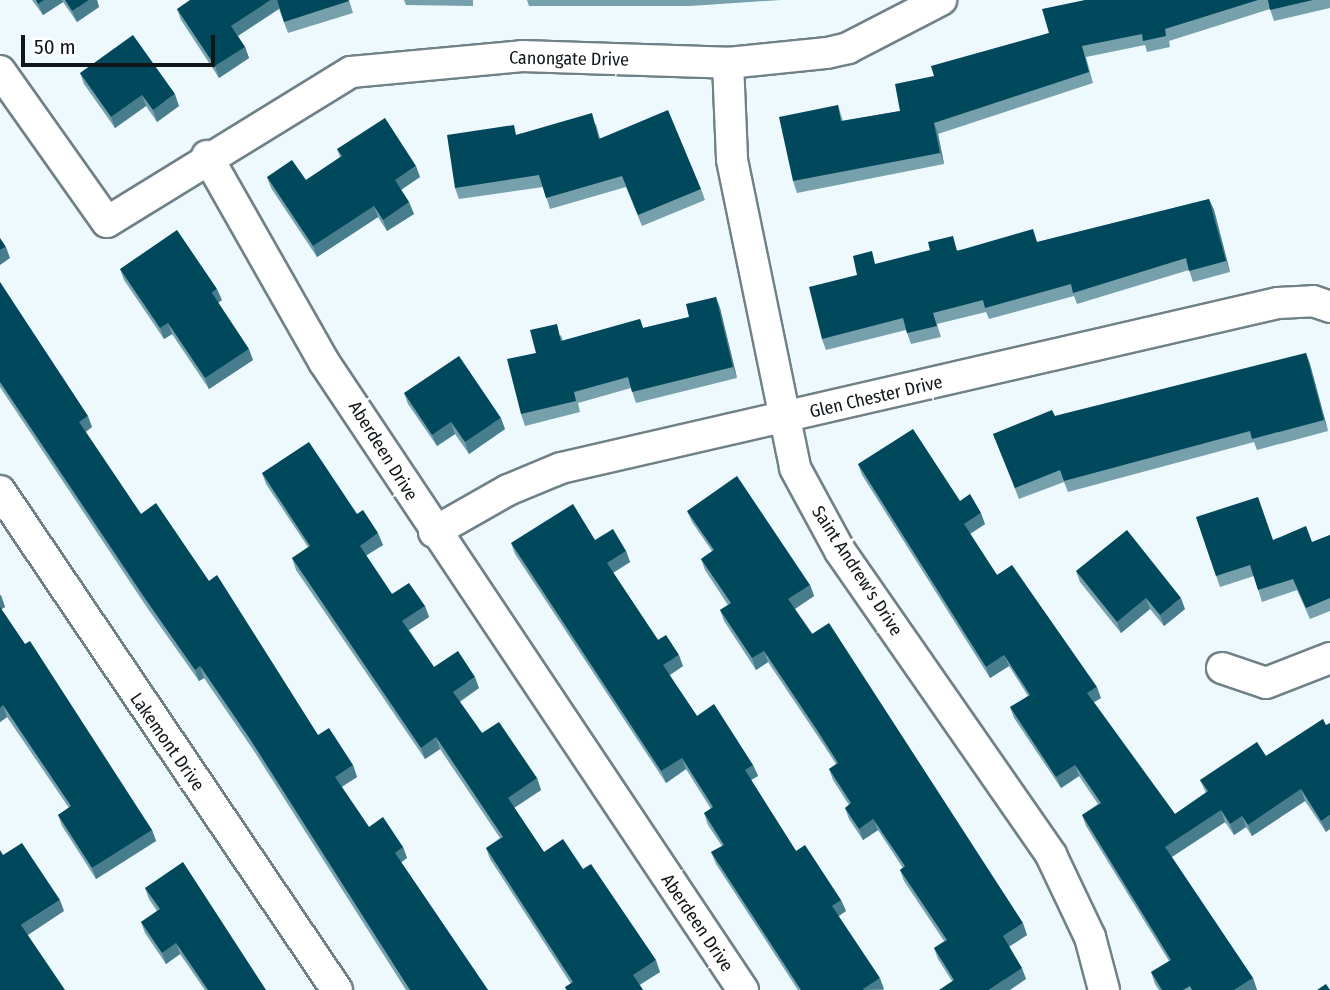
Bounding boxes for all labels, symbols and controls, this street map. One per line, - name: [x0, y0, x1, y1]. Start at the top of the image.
- scale bar: [24, 21, 219, 65]
- text: 50 m: [34, 34, 76, 60]
- street label: Canongate Drive: [509, 47, 629, 71]
- street label: Glen Chester Drive: [807, 371, 945, 423]
- street label: Aberdeen Drive: [344, 397, 422, 505]
- street label: Saint Andrew's Drive: [807, 502, 907, 640]
- street label: Lakemont Drive: [125, 689, 209, 795]
- street label: Aberdeen Drive: [656, 870, 738, 976]

